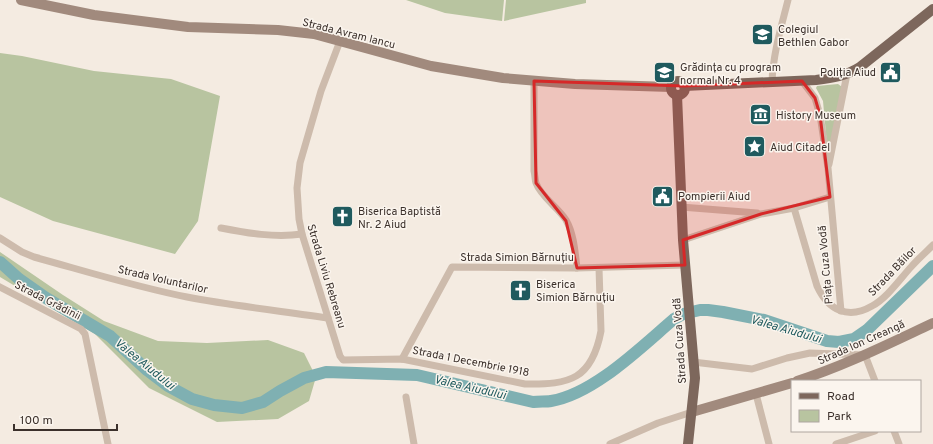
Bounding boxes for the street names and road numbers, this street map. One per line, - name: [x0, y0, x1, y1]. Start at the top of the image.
- street label: Strada Avram Iancu: [301, 16, 397, 52]
- street label: Strada Liviu Rebreanu: [304, 223, 349, 330]
- street label: Piața Cuza Vodă: [816, 225, 836, 305]
- street label: Strada Băilor: [866, 243, 920, 300]
- street label: Strada Simion Bărnuțiu: [460, 251, 574, 265]
- street label: Strada Voluntarilor: [116, 263, 210, 297]
- street label: Strada Grădinii: [12, 278, 83, 324]
- street label: Strada Cuza Vodă: [670, 297, 690, 384]
- street label: Strada Ion Creangă: [816, 317, 907, 368]
- street label: Strada 1 Decembrie 1918: [411, 344, 531, 380]

